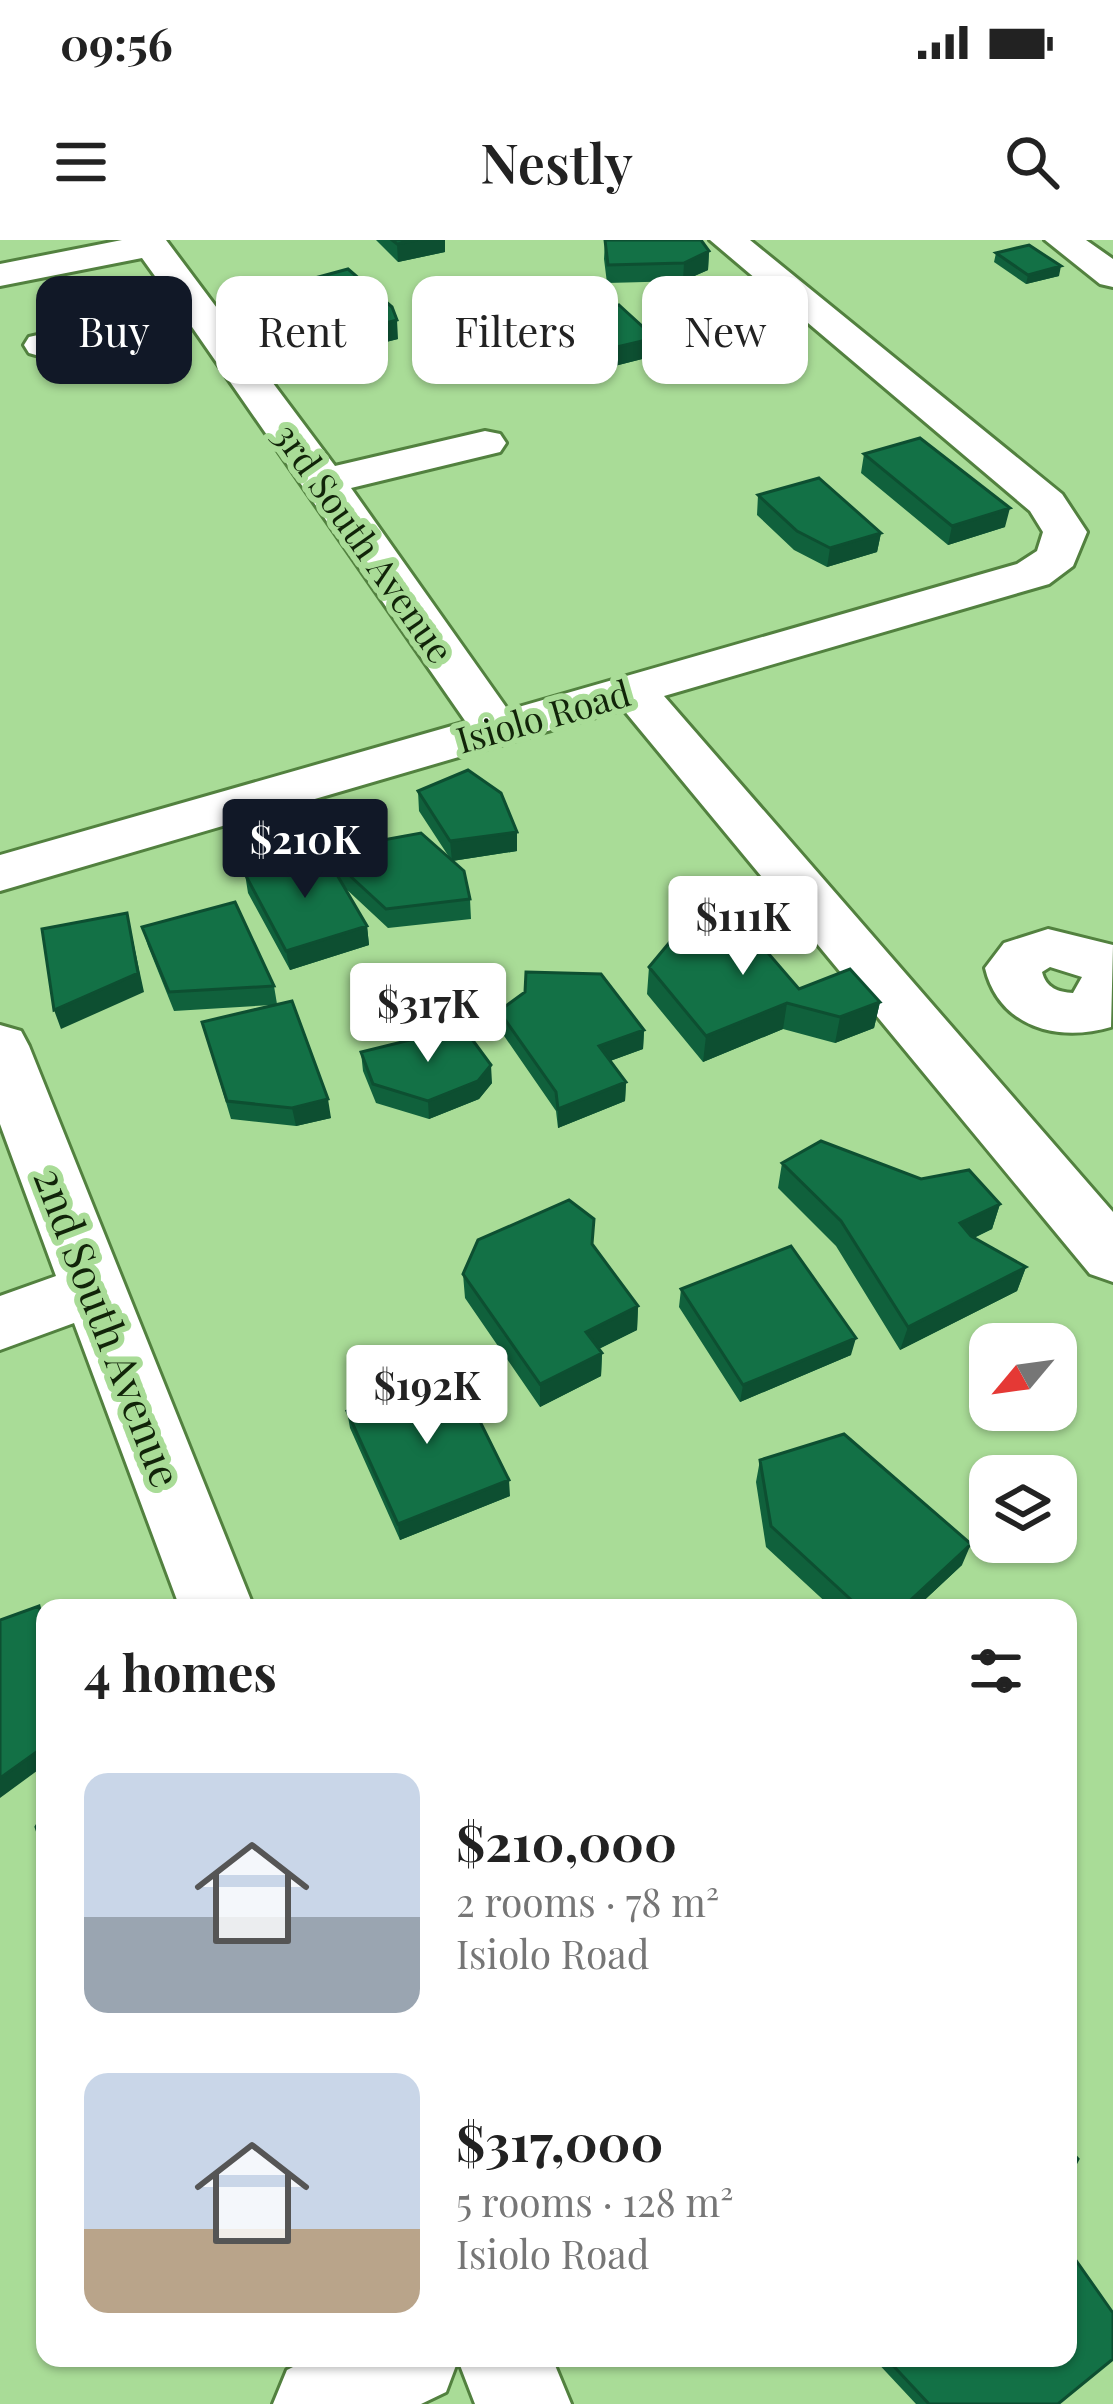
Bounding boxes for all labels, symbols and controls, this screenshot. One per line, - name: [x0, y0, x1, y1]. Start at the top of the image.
- text: 09:56: [60, 12, 173, 72]
- text: Nestly: [480, 126, 633, 198]
- icon: menu: [48, 129, 114, 195]
- icon: search: [999, 129, 1065, 195]
- chip: Buy: [36, 276, 192, 384]
- chip: Rent: [216, 276, 388, 384]
- chip: Filters: [412, 276, 618, 384]
- chip: New: [642, 276, 808, 384]
- street label: 3rd South Avenue: [264, 413, 466, 671]
- street label: Isiolo Road: [451, 667, 636, 763]
- pin: $210K: [221, 799, 389, 901]
- text: $210K: [250, 812, 360, 864]
- pin: $111K: [659, 876, 827, 978]
- text: $111K: [695, 889, 791, 941]
- pin: $317K: [344, 963, 512, 1065]
- text: $317K: [377, 976, 479, 1028]
- street label: 2nd South Avenue: [22, 1159, 196, 1495]
- north arrow: [969, 1323, 1077, 1431]
- map controls: [969, 1323, 1077, 1563]
- pin: $192K: [343, 1345, 511, 1447]
- text: $192K: [373, 1358, 481, 1410]
- button: layers: [969, 1455, 1077, 1563]
- text: 4 homes: [84, 1637, 277, 1705]
- icon: filters: [963, 1638, 1029, 1704]
- text: $210,000: [456, 1807, 677, 1875]
- icon: home: [180, 1821, 324, 1965]
- text: 2 rooms · 78 m²: [456, 1875, 719, 1927]
- text: Isiolo Road: [456, 1927, 649, 1979]
- text: $317,000: [456, 2107, 663, 2175]
- icon: home: [180, 2121, 324, 2265]
- text: 5 rooms · 128 m²: [456, 2175, 733, 2227]
- text: Isiolo Road: [456, 2227, 649, 2279]

